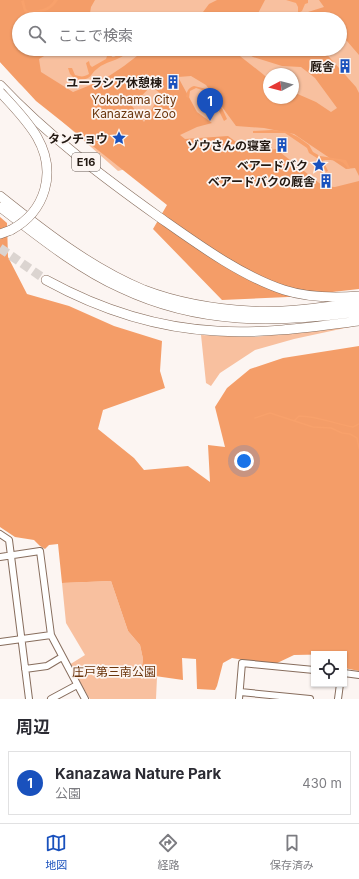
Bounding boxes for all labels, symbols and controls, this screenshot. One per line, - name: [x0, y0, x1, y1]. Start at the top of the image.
- search box: [12, 12, 347, 56]
- icon: search: [26, 23, 48, 45]
- text: ここで検索: [58, 26, 133, 45]
- building icon: 厩舎: [337, 58, 353, 74]
- place label: 厩舎: [310, 59, 334, 74]
- north arrow: [263, 68, 299, 104]
- building icon: ユーラシア休憩棟: [165, 74, 181, 90]
- place label: ユーラシア休憩棟: [66, 75, 162, 90]
- pin: 1: [197, 88, 223, 121]
- park label: Yokohama City Kanazawa Zoo: [92, 92, 177, 121]
- place icon: タンチョウ: [111, 130, 127, 146]
- place label: タンチョウ: [48, 131, 108, 146]
- building icon: ゾウさんの寝室: [274, 137, 290, 153]
- place label: ゾウさんの寝室: [187, 138, 271, 153]
- road number: E16: [72, 153, 100, 171]
- place icon: ベアードバク: [311, 157, 327, 173]
- place label: ベアードバク: [237, 158, 308, 173]
- building icon: ベアードバクの厩舎: [318, 173, 334, 189]
- place label: ベアードバクの厩舎: [208, 174, 315, 189]
- your location: [234, 451, 254, 471]
- map controls: [311, 651, 347, 687]
- button: locate: [311, 651, 347, 687]
- park label: 庄戸第三南公園: [72, 664, 156, 679]
- text: 周辺: [16, 717, 50, 737]
- text: Kanazawa Nature Park: [55, 764, 221, 783]
- text: 1: [27, 775, 33, 791]
- text: 430 m: [302, 775, 342, 791]
- text: 公園: [55, 785, 81, 801]
- tab: 地図: [45, 832, 67, 872]
- tab: 経路: [157, 832, 179, 872]
- tab: 保存済み: [270, 832, 314, 872]

